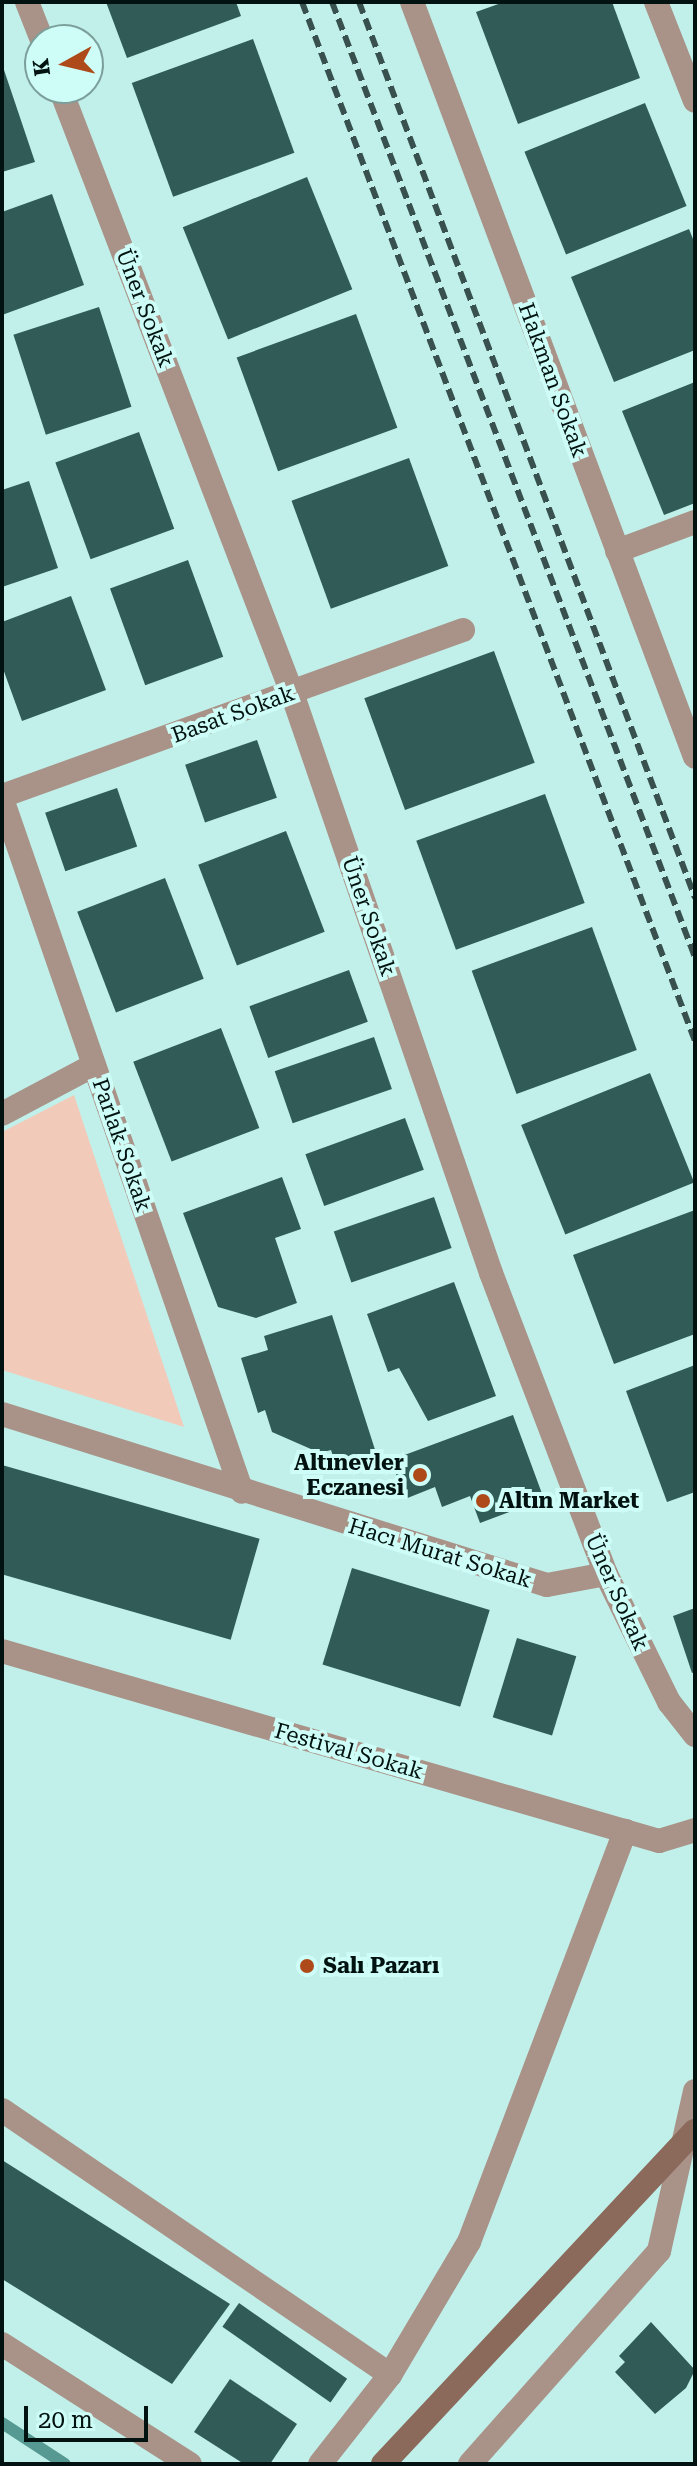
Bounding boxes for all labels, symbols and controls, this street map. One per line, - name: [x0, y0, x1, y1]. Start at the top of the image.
- north arrow: [24, 24, 104, 104]
- text: K: [28, 57, 55, 77]
- street label: Üner Sokak: [110, 245, 180, 371]
- street label: Hakman Sokak: [513, 299, 593, 461]
- street label: Basat Sokak: [168, 680, 298, 748]
- street label: Üner Sokak: [336, 853, 402, 979]
- street label: Parlak Sokak: [87, 1075, 157, 1215]
- place label: Altınevler Eczanesi: [294, 1449, 404, 1500]
- marker: Altınevler Eczanesi: [411, 1466, 429, 1484]
- place label: Altın Market: [499, 1488, 639, 1514]
- marker: Altın Market: [474, 1492, 492, 1510]
- street label: Hacı Murat Sokak: [345, 1513, 535, 1593]
- street label: Üner Sokak: [580, 1530, 654, 1654]
- street label: Festival Sokak: [272, 1717, 426, 1785]
- place label: Salı Pazarı: [323, 1953, 439, 1979]
- marker: Salı Pazarı: [298, 1957, 316, 1975]
- scale bar: [28, 2390, 152, 2440]
- text: 20 m: [38, 2406, 93, 2434]

